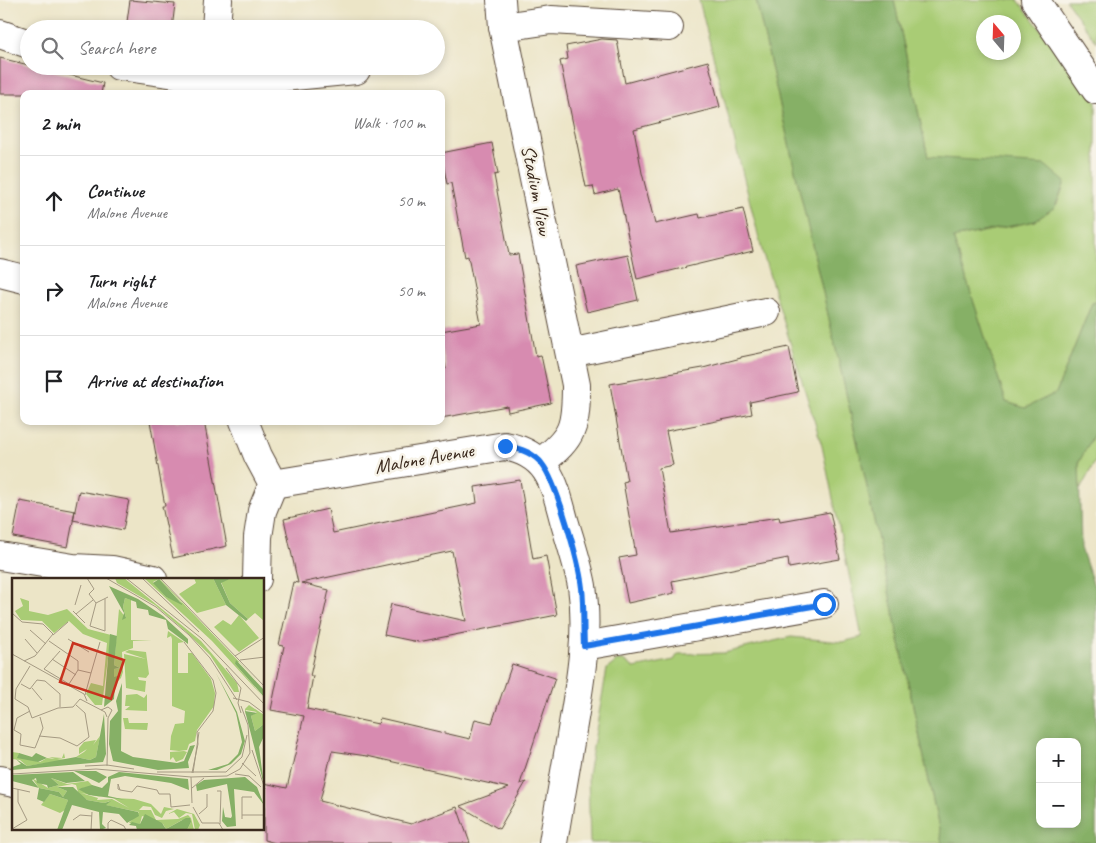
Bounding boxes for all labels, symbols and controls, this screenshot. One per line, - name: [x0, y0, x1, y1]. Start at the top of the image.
- north arrow: [976, 15, 1021, 60]
- search box: [20, 20, 445, 75]
- icon: search: [38, 34, 66, 62]
- text: Search here: [78, 36, 155, 60]
- text: 2 min: [40, 110, 80, 136]
- text: Walk · 100 m: [353, 113, 425, 133]
- street label: Stadium View: [516, 143, 558, 239]
- text: Continue: [87, 179, 144, 203]
- icon: ahead: [40, 187, 68, 215]
- text: 50 m: [398, 191, 425, 211]
- text: Malone Avenue: [87, 203, 167, 223]
- text: Turn right: [87, 269, 154, 293]
- icon: right: [40, 277, 68, 305]
- text: 50 m: [398, 281, 425, 301]
- text: Malone Avenue: [87, 293, 167, 313]
- icon: arrive: [40, 367, 68, 395]
- text: Arrive at destination: [87, 369, 223, 393]
- route end: [494, 435, 517, 458]
- street label: Malone Avenue: [373, 437, 477, 479]
- inset map: [12, 578, 265, 830]
- route start: [813, 593, 836, 616]
- map controls: [1036, 738, 1081, 828]
- button: +: [1036, 738, 1081, 783]
- button: −: [1036, 783, 1081, 828]

